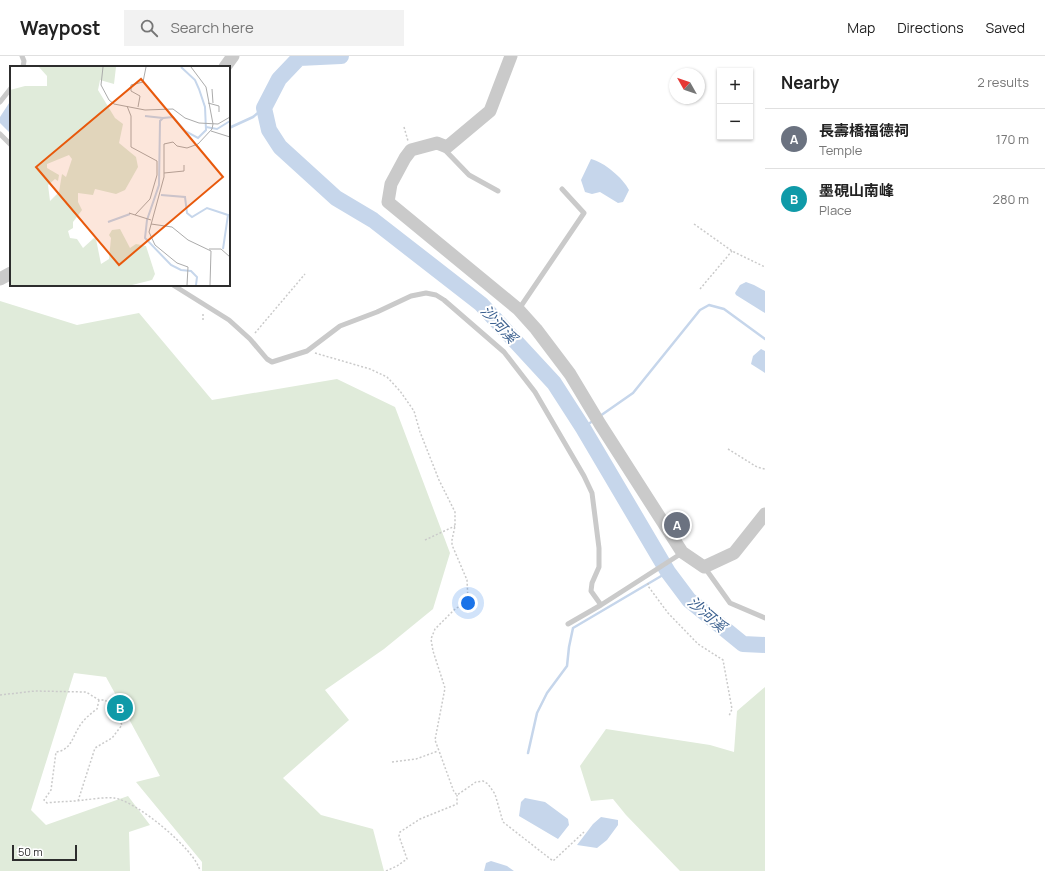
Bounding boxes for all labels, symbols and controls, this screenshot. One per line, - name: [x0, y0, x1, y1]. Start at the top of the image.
- search box: [124, 10, 404, 46]
- text: Waypost: [20, 15, 100, 41]
- icon: search: [138, 17, 160, 39]
- text: Search here: [170, 17, 254, 38]
- text: Map: [847, 18, 875, 37]
- text: Directions: [897, 18, 964, 37]
- text: Saved: [986, 18, 1025, 37]
- inset map: [10, 66, 230, 286]
- north arrow: [669, 68, 705, 104]
- map controls: [717, 68, 753, 140]
- button: +: [717, 68, 753, 104]
- text: Nearby: [781, 71, 839, 94]
- text: 2 results: [977, 73, 1029, 91]
- button: −: [717, 104, 753, 140]
- text: 長壽橋福德祠: [819, 120, 909, 141]
- text: A: [790, 130, 798, 148]
- text: 170 m: [996, 130, 1029, 148]
- text: Temple: [819, 141, 862, 159]
- text: 墨硯山南峰: [819, 180, 894, 201]
- text: B: [790, 190, 798, 208]
- text: 280 m: [992, 190, 1029, 208]
- text: Place: [819, 201, 852, 219]
- water label: 沙河溪: [476, 300, 523, 349]
- pin: A: [664, 510, 690, 540]
- water label: 沙河溪: [683, 591, 732, 638]
- your location: [458, 593, 478, 613]
- pin: B: [107, 693, 133, 723]
- scale bar: [12, 843, 77, 862]
- text: 50 m: [18, 844, 43, 859]

